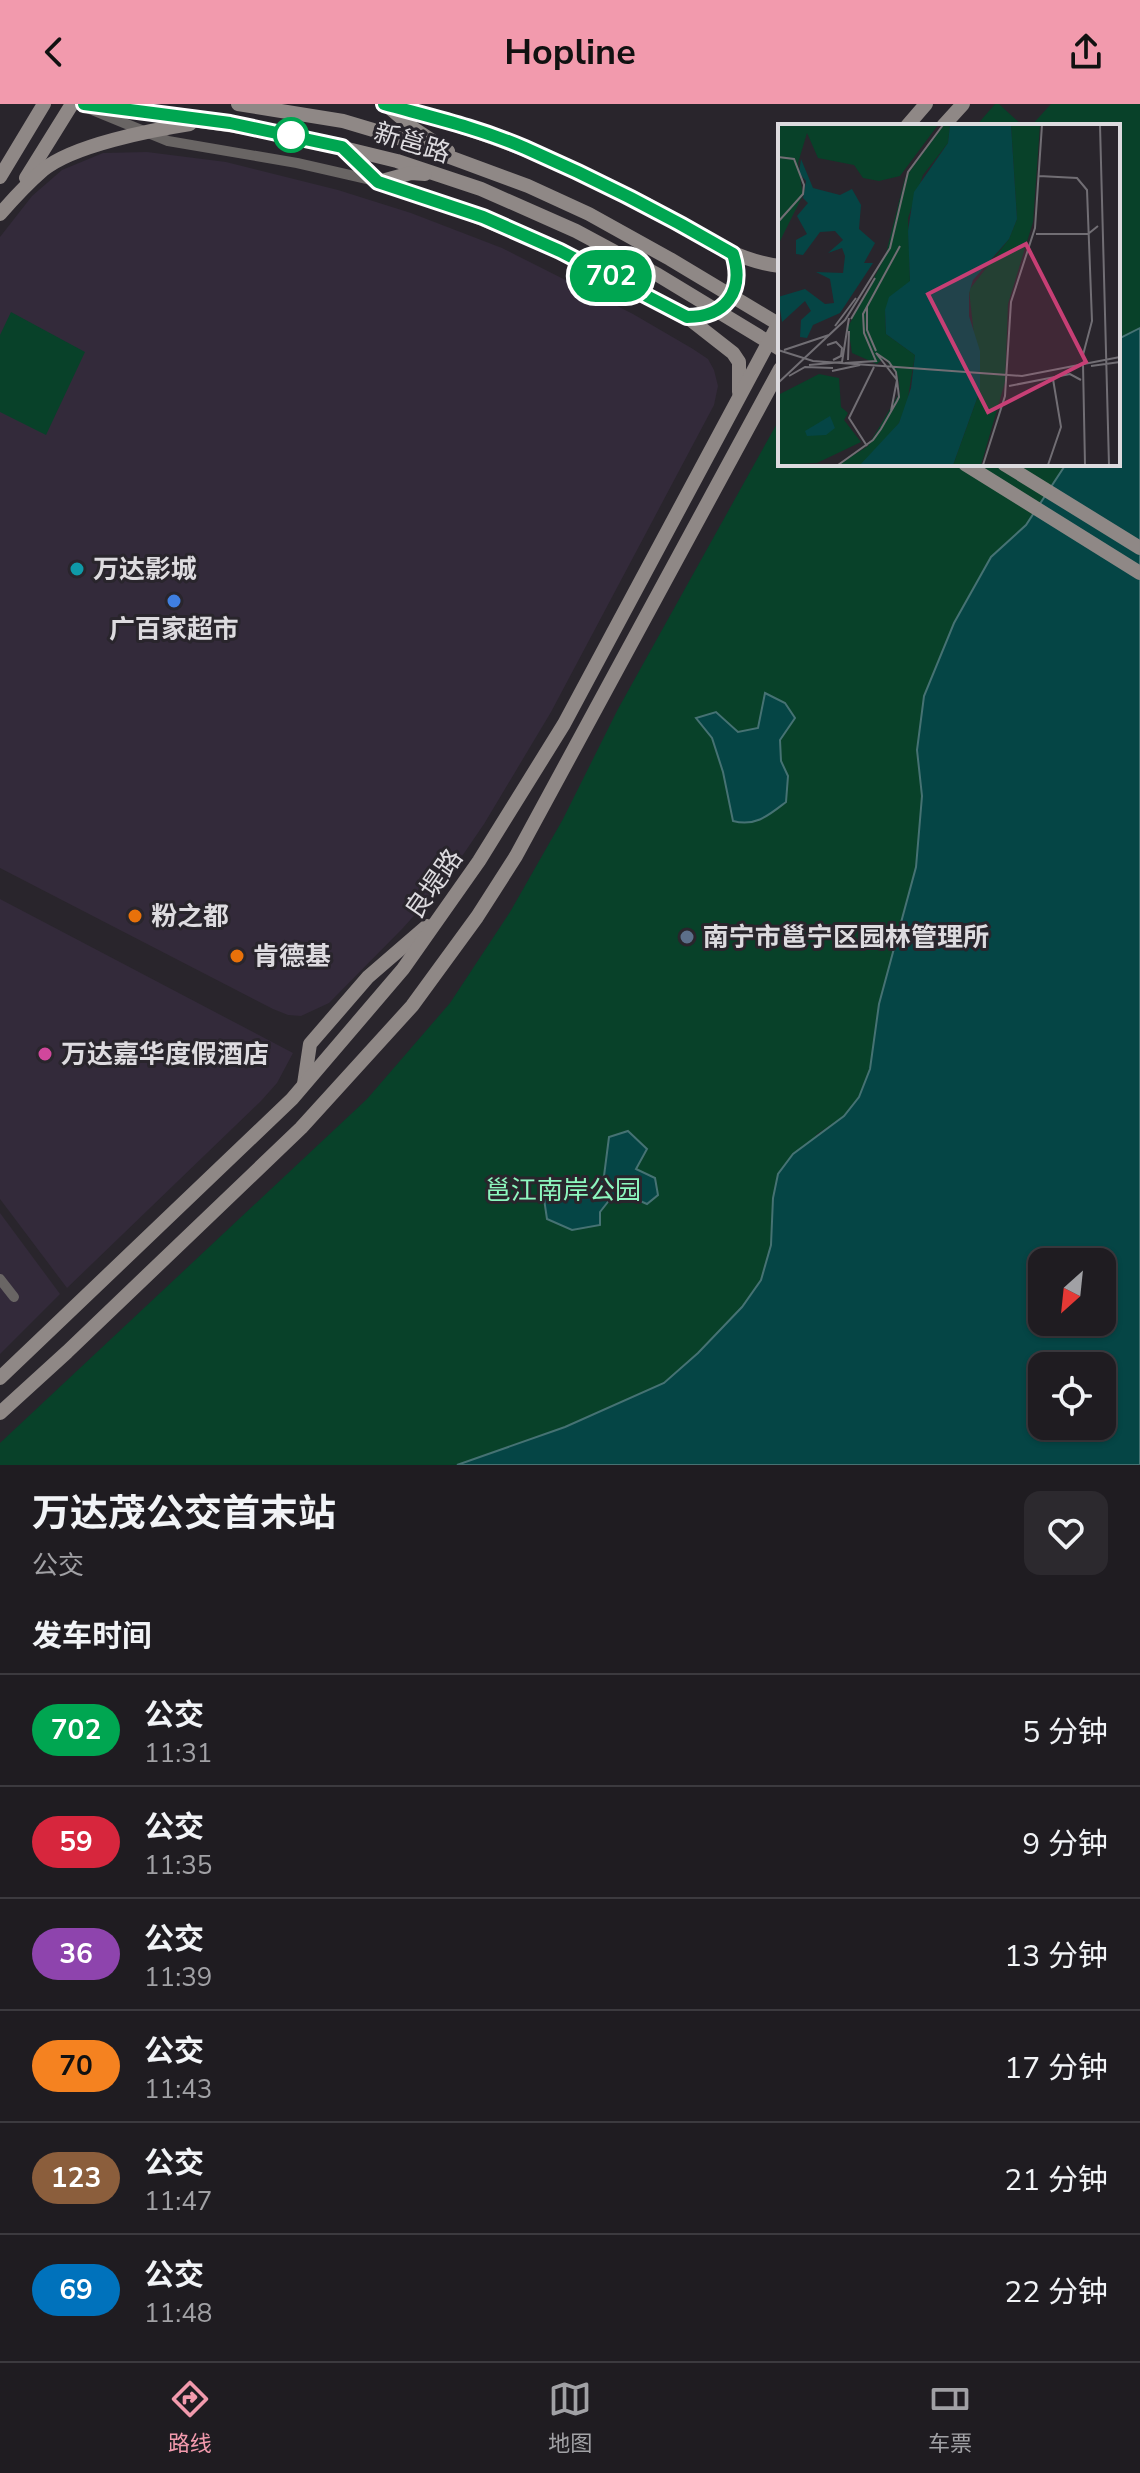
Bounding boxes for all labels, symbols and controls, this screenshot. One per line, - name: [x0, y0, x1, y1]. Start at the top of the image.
- text: Hopline: [504, 28, 636, 77]
- icon: back: [32, 30, 76, 74]
- icon: share: [1064, 30, 1108, 74]
- street label: 新邕路: [370, 115, 454, 171]
- unlabelled marker: [274, 118, 308, 152]
- inset map: [778, 124, 1120, 466]
- line badge: 702: [565, 250, 657, 302]
- text: 702: [586, 257, 636, 295]
- place label: 万达影城: [93, 552, 197, 587]
- marker: 万达影城: [68, 560, 86, 578]
- marker: 广百家超市: [165, 592, 183, 610]
- place label: 广百家超市: [109, 612, 239, 647]
- street label: 良堤路: [397, 842, 471, 926]
- place label: 粉之都: [151, 899, 229, 934]
- marker: 粉之都: [126, 907, 144, 925]
- place label: 南宁市邕宁区园林管理所: [703, 920, 989, 955]
- marker: 南宁市邕宁区园林管理所: [678, 928, 696, 946]
- place label: 肯德基: [253, 939, 331, 974]
- marker: 肯德基: [228, 947, 246, 965]
- place label: 万达嘉华度假酒店: [61, 1037, 269, 1072]
- marker: 万达嘉华度假酒店: [36, 1045, 54, 1063]
- park label: 邕江南岸公园: [485, 1173, 641, 1208]
- north arrow: [1028, 1248, 1116, 1336]
- map controls: [1028, 1248, 1116, 1440]
- button: locate: [1028, 1352, 1116, 1440]
- text: 万达茂公交首末站: [32, 1488, 336, 1539]
- button: heart: [1024, 1491, 1108, 1575]
- text: 公交: [32, 1548, 84, 1583]
- text: 发车时间: [32, 1616, 152, 1657]
- text: 公交: [144, 1695, 204, 1736]
- text: 702: [51, 1711, 101, 1749]
- text: 5 分钟: [1022, 1712, 1108, 1753]
- text: 11:31: [144, 1736, 212, 1771]
- text: 公交: [144, 1807, 204, 1848]
- text: 59: [59, 1823, 93, 1861]
- text: 9 分钟: [1022, 1824, 1108, 1865]
- text: 11:35: [144, 1848, 212, 1883]
- text: 公交: [144, 1919, 204, 1960]
- text: 36: [59, 1935, 93, 1973]
- text: 13 分钟: [1004, 1936, 1108, 1977]
- text: 11:39: [144, 1960, 212, 1995]
- text: 公交: [144, 2031, 204, 2072]
- text: 70: [59, 2047, 93, 2085]
- text: 17 分钟: [1004, 2048, 1108, 2089]
- text: 11:43: [144, 2072, 212, 2107]
- text: 公交: [144, 2143, 204, 2184]
- text: 123: [51, 2159, 101, 2197]
- text: 21 分钟: [1004, 2160, 1108, 2201]
- text: 11:47: [144, 2184, 212, 2219]
- text: 公交: [144, 2255, 204, 2296]
- text: 69: [59, 2271, 93, 2309]
- text: 22 分钟: [1004, 2272, 1108, 2313]
- text: 11:48: [144, 2296, 212, 2331]
- tab: 路线: [168, 2377, 212, 2459]
- tab: 地图: [548, 2377, 592, 2459]
- tab: 车票: [928, 2377, 972, 2459]

